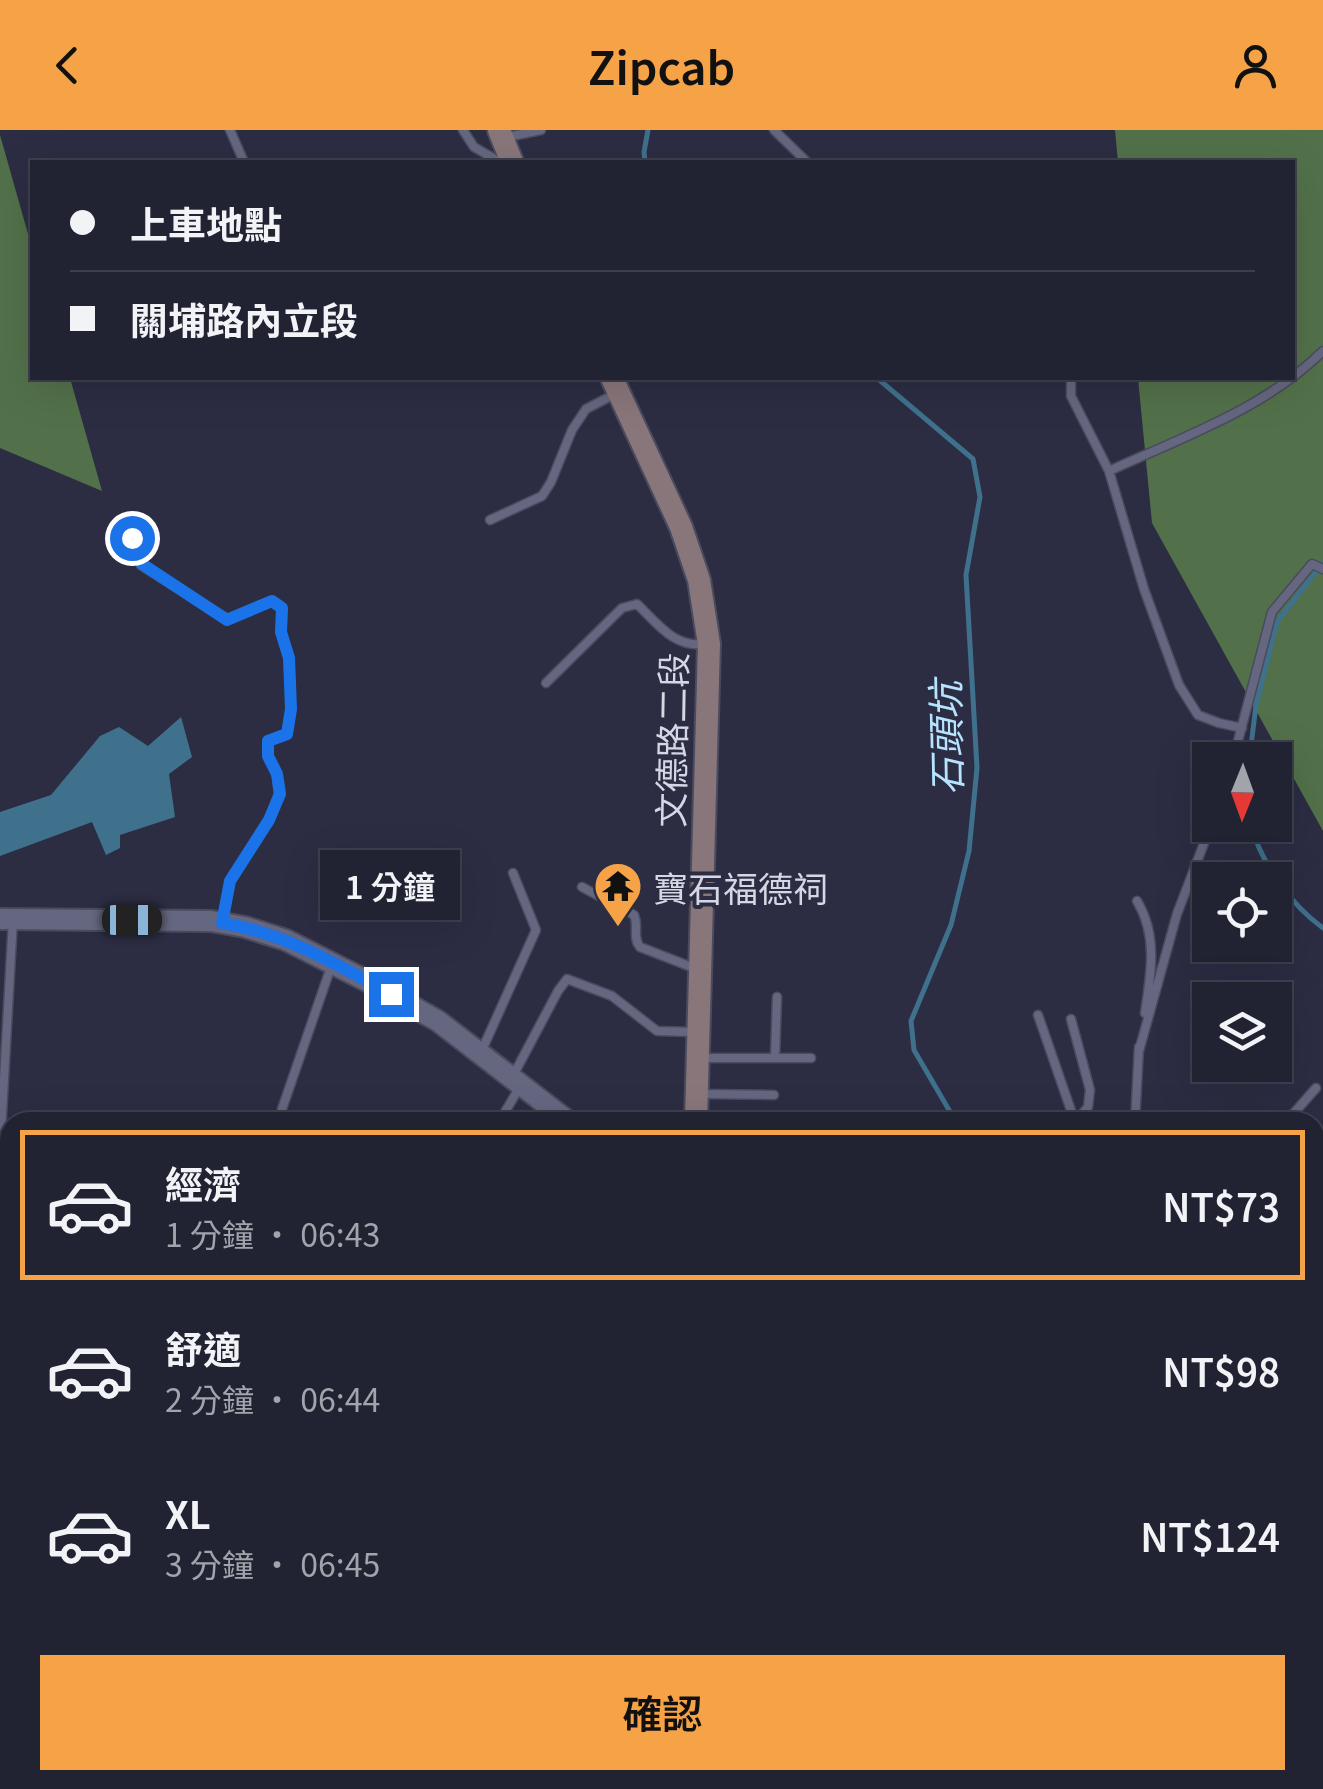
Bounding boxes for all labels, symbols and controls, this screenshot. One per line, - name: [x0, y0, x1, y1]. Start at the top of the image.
- text: Zipcab: [588, 33, 735, 98]
- icon: back: [40, 38, 95, 93]
- icon: person: [1228, 38, 1283, 93]
- text: 上車地點: [130, 195, 282, 250]
- text: 關埔路內立段: [130, 291, 358, 346]
- route start: [110, 516, 155, 561]
- street label: 文德路二段: [643, 652, 697, 828]
- water label: 石頭坑: [915, 676, 972, 795]
- north arrow: [1192, 742, 1292, 842]
- map controls: [1192, 742, 1292, 1082]
- callout: 1 分鐘: [321, 849, 461, 919]
- temple icon: 寶石福德祠: [592, 860, 644, 928]
- place label: 寶石福德祠: [653, 861, 828, 912]
- text: 1 分鐘: [345, 862, 435, 908]
- button: locate: [1192, 862, 1292, 962]
- car: [102, 905, 162, 935]
- route end: [369, 972, 414, 1017]
- button: layers: [1192, 982, 1292, 1082]
- text: 經濟: [165, 1155, 241, 1210]
- icon: car: [45, 1160, 135, 1250]
- text: NT$73: [1162, 1178, 1280, 1233]
- text: 1 分鐘 · 06:43: [165, 1210, 380, 1256]
- text: 舒適: [165, 1320, 241, 1375]
- icon: car: [45, 1325, 135, 1415]
- text: NT$98: [1162, 1343, 1280, 1398]
- text: 2 分鐘 · 06:44: [165, 1375, 380, 1421]
- text: XL: [165, 1485, 211, 1540]
- icon: car: [45, 1490, 135, 1580]
- text: NT$124: [1140, 1508, 1280, 1563]
- text: 3 分鐘 · 06:45: [165, 1540, 380, 1586]
- button: 確認: [40, 1655, 1285, 1770]

